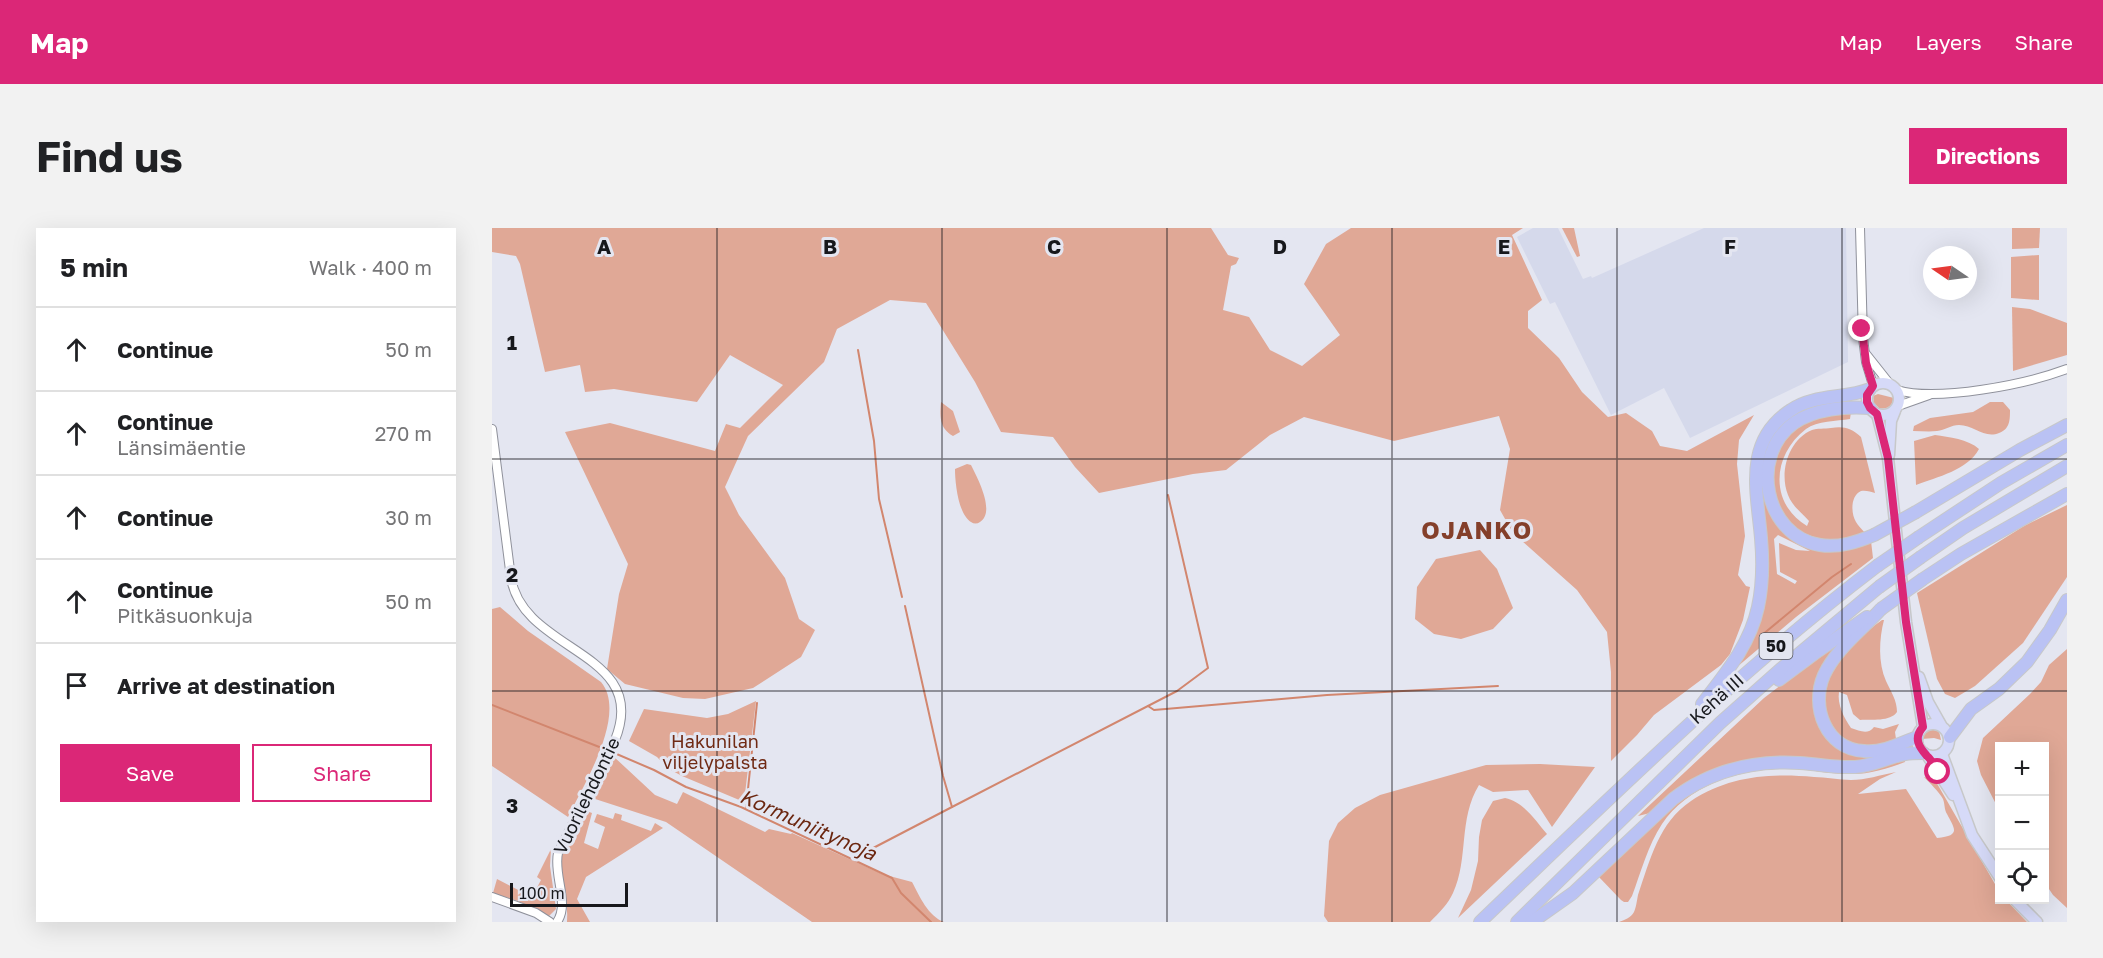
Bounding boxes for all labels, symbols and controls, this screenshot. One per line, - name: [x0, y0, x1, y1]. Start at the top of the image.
- text: Map: [30, 26, 88, 59]
- text: Map: [1839, 29, 1882, 55]
- text: Layers: [1915, 29, 1982, 55]
- text: Share: [2015, 29, 2073, 55]
- button: Directions: [1909, 128, 2067, 184]
- text: Find us: [36, 131, 183, 181]
- text: A: [597, 234, 611, 258]
- text: B: [823, 234, 837, 258]
- text: C: [1047, 234, 1061, 258]
- text: D: [1273, 234, 1287, 258]
- text: E: [1498, 234, 1510, 258]
- text: F: [1724, 234, 1736, 258]
- north arrow: [1923, 246, 1977, 300]
- text: 5 min: [60, 252, 128, 283]
- text: Walk · 400 m: [309, 255, 432, 279]
- route end: [1848, 315, 1874, 341]
- text: 1: [507, 330, 517, 354]
- icon: ahead: [60, 333, 93, 366]
- text: Continue: [117, 336, 213, 363]
- text: 50 m: [385, 337, 432, 361]
- text: Continue: [117, 408, 213, 435]
- icon: ahead: [60, 417, 93, 450]
- text: 270 m: [375, 421, 432, 445]
- text: Länsimäentie: [117, 435, 246, 459]
- icon: ahead: [60, 501, 93, 534]
- text: Continue: [117, 504, 213, 531]
- text: 30 m: [385, 505, 432, 529]
- district label: OJANKO: [1421, 515, 1533, 544]
- text: 2: [506, 562, 518, 586]
- text: Continue: [117, 576, 213, 603]
- icon: ahead: [60, 585, 93, 618]
- text: 50 m: [385, 589, 432, 613]
- text: Pitkäsuonkuja: [117, 603, 253, 627]
- road number: 50: [1760, 633, 1792, 659]
- street label: Kehä III: [1685, 668, 1748, 728]
- icon: arrive: [60, 669, 93, 702]
- text: Arrive at destination: [117, 672, 335, 699]
- park label: Hakunilan viljelypalsta: [662, 730, 768, 773]
- street label: Vuorilehdontie: [548, 734, 624, 858]
- map controls: [1995, 742, 2049, 904]
- button: +: [1995, 742, 2049, 796]
- button: Save: [60, 744, 240, 802]
- button: Share: [252, 744, 432, 802]
- route start: [1924, 758, 1950, 784]
- water label: Kormuniitynoja: [736, 783, 881, 866]
- text: 3: [506, 793, 518, 817]
- button: −: [1995, 796, 2049, 850]
- button: locate: [1995, 850, 2049, 904]
- scale bar: [510, 880, 628, 908]
- text: 100 m: [519, 883, 565, 903]

